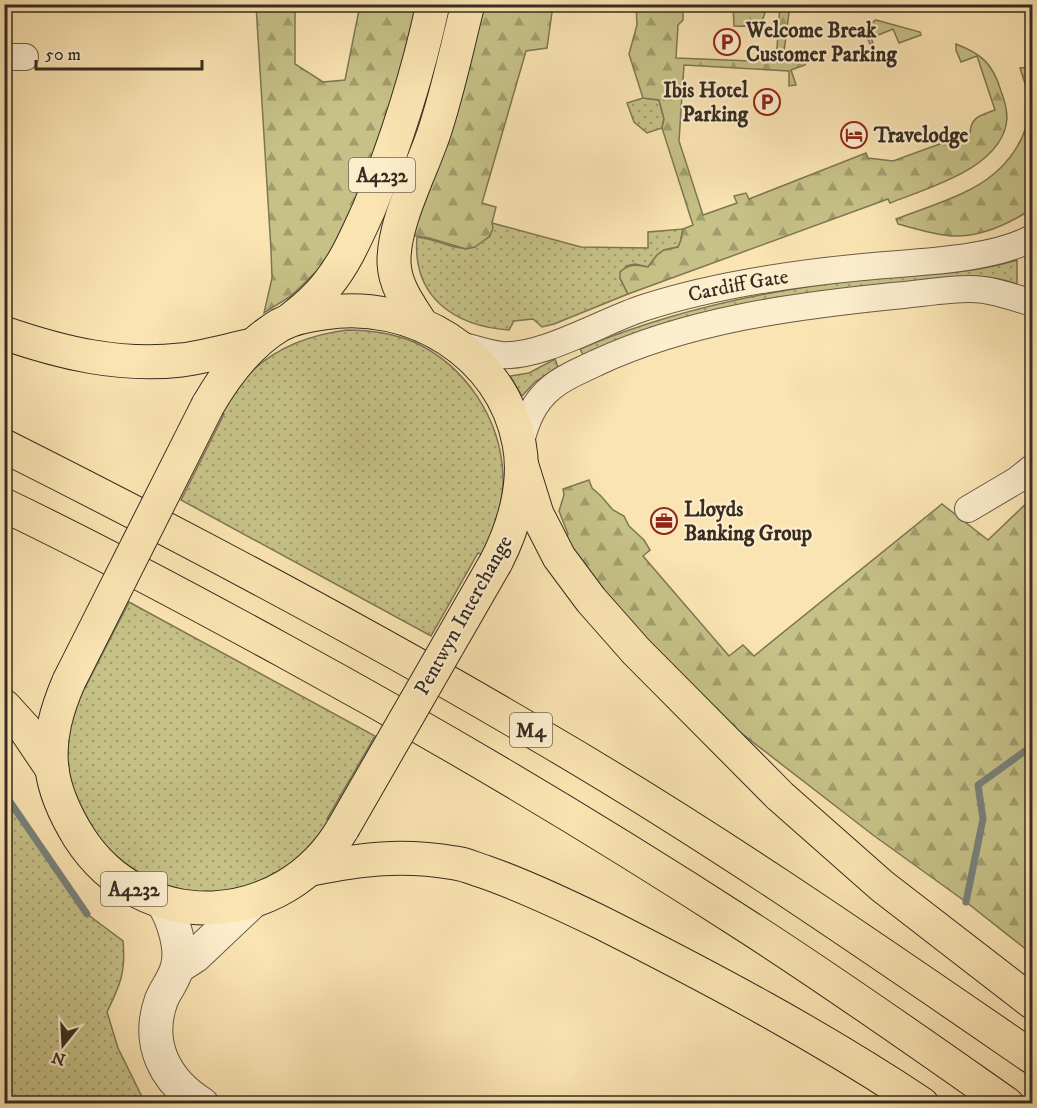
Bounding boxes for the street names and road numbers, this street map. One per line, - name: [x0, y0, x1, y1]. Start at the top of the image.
- road number: A4232: [349, 158, 415, 192]
- street label: Cardiff Gate: [685, 264, 791, 309]
- street label: Pentwyn Interchange: [409, 531, 519, 700]
- road number: M4: [510, 713, 552, 747]
- road number: A4232: [101, 872, 167, 906]

